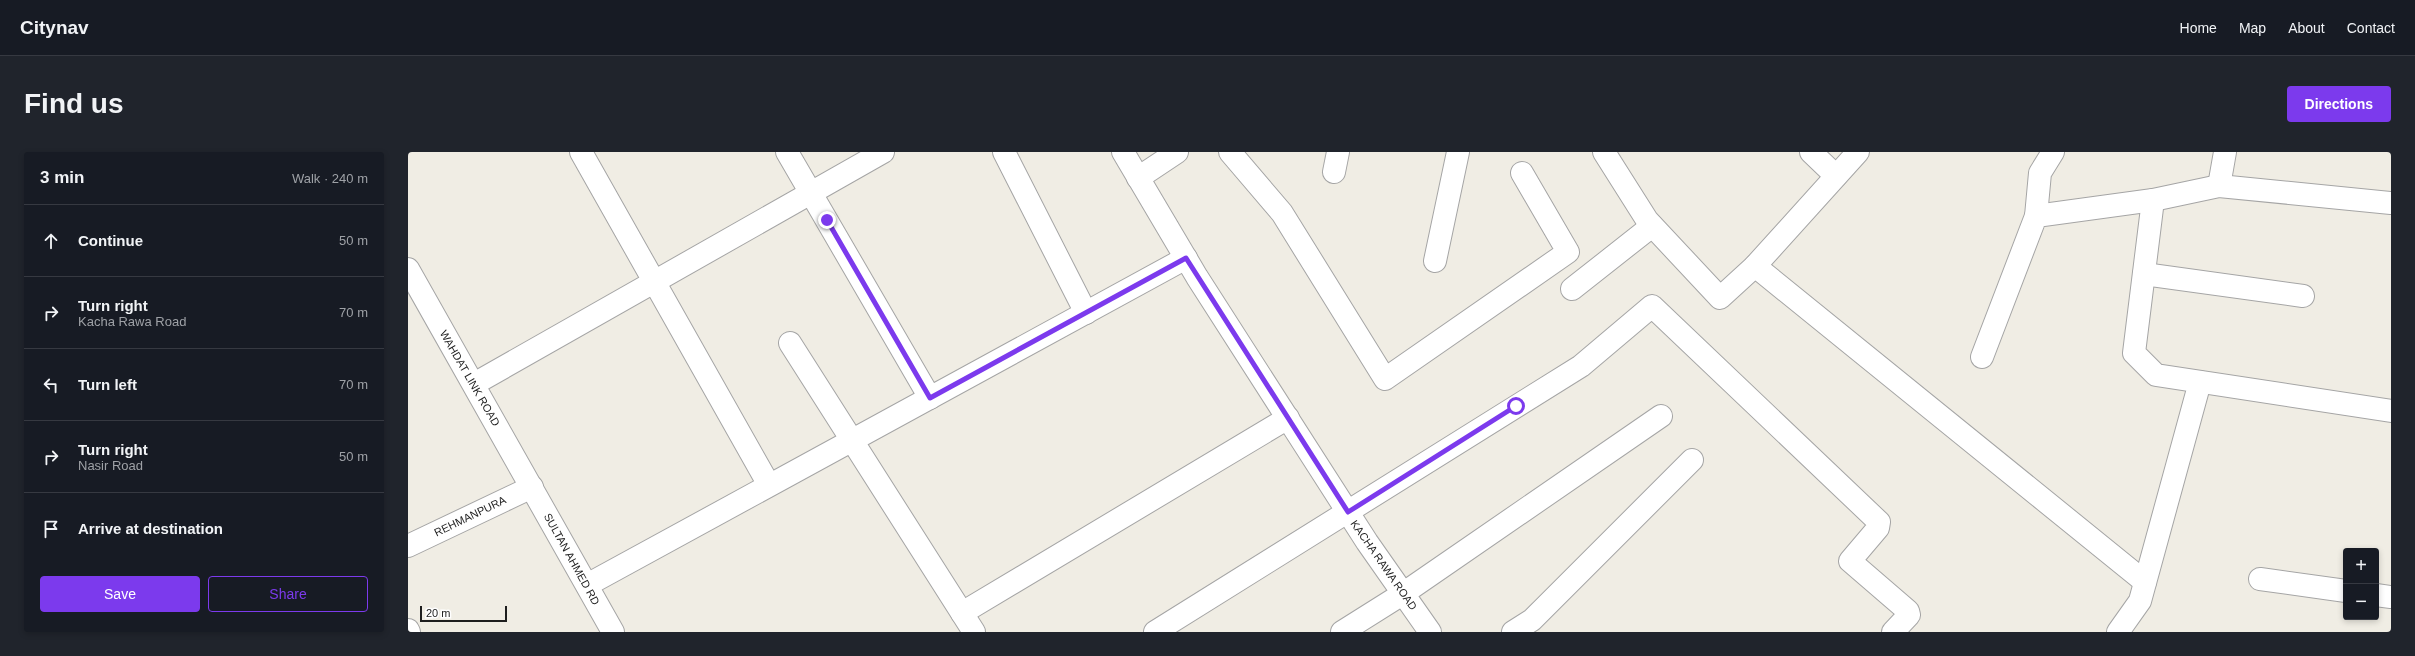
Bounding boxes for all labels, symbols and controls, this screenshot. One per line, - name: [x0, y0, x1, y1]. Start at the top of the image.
- text: Citynav: [20, 17, 89, 38]
- text: Home: [2180, 20, 2217, 36]
- text: Map: [2239, 20, 2266, 36]
- text: About: [2288, 20, 2325, 36]
- text: Contact: [2347, 20, 2395, 36]
- button: Directions: [2287, 86, 2391, 122]
- text: Find us: [24, 88, 124, 119]
- text: 3 min: [40, 168, 84, 187]
- text: Walk · 240 m: [292, 171, 368, 186]
- route end: [818, 211, 836, 229]
- icon: ahead: [40, 230, 62, 252]
- text: Continue: [78, 232, 143, 249]
- text: 50 m: [339, 233, 368, 248]
- text: Turn right: [78, 297, 148, 314]
- icon: right: [40, 302, 62, 324]
- text: 70 m: [339, 305, 368, 320]
- text: Kacha Rawa Road: [78, 314, 186, 329]
- street label: WAHDAT LINK ROAD: [438, 328, 502, 428]
- icon: left: [40, 374, 62, 396]
- text: Turn left: [78, 376, 137, 393]
- text: 70 m: [339, 377, 368, 392]
- route start: [1507, 397, 1525, 415]
- text: Turn right: [78, 441, 148, 458]
- icon: right: [40, 446, 62, 468]
- text: 50 m: [339, 449, 368, 464]
- text: Nasir Road: [78, 458, 143, 473]
- street label: REHMANPURA: [432, 493, 508, 539]
- street label: SULTAN AHMED RD: [542, 511, 602, 607]
- icon: arrive: [40, 518, 62, 540]
- street label: KACHA RAWA ROAD: [1348, 518, 1420, 612]
- text: Arrive at destination: [78, 520, 223, 537]
- map controls: [2343, 548, 2379, 620]
- button: +: [2343, 548, 2379, 584]
- button: Save: [40, 576, 200, 612]
- button: Share: [208, 576, 368, 612]
- button: −: [2343, 584, 2379, 620]
- scale bar: [420, 604, 507, 623]
- text: 20 m: [426, 607, 450, 619]

